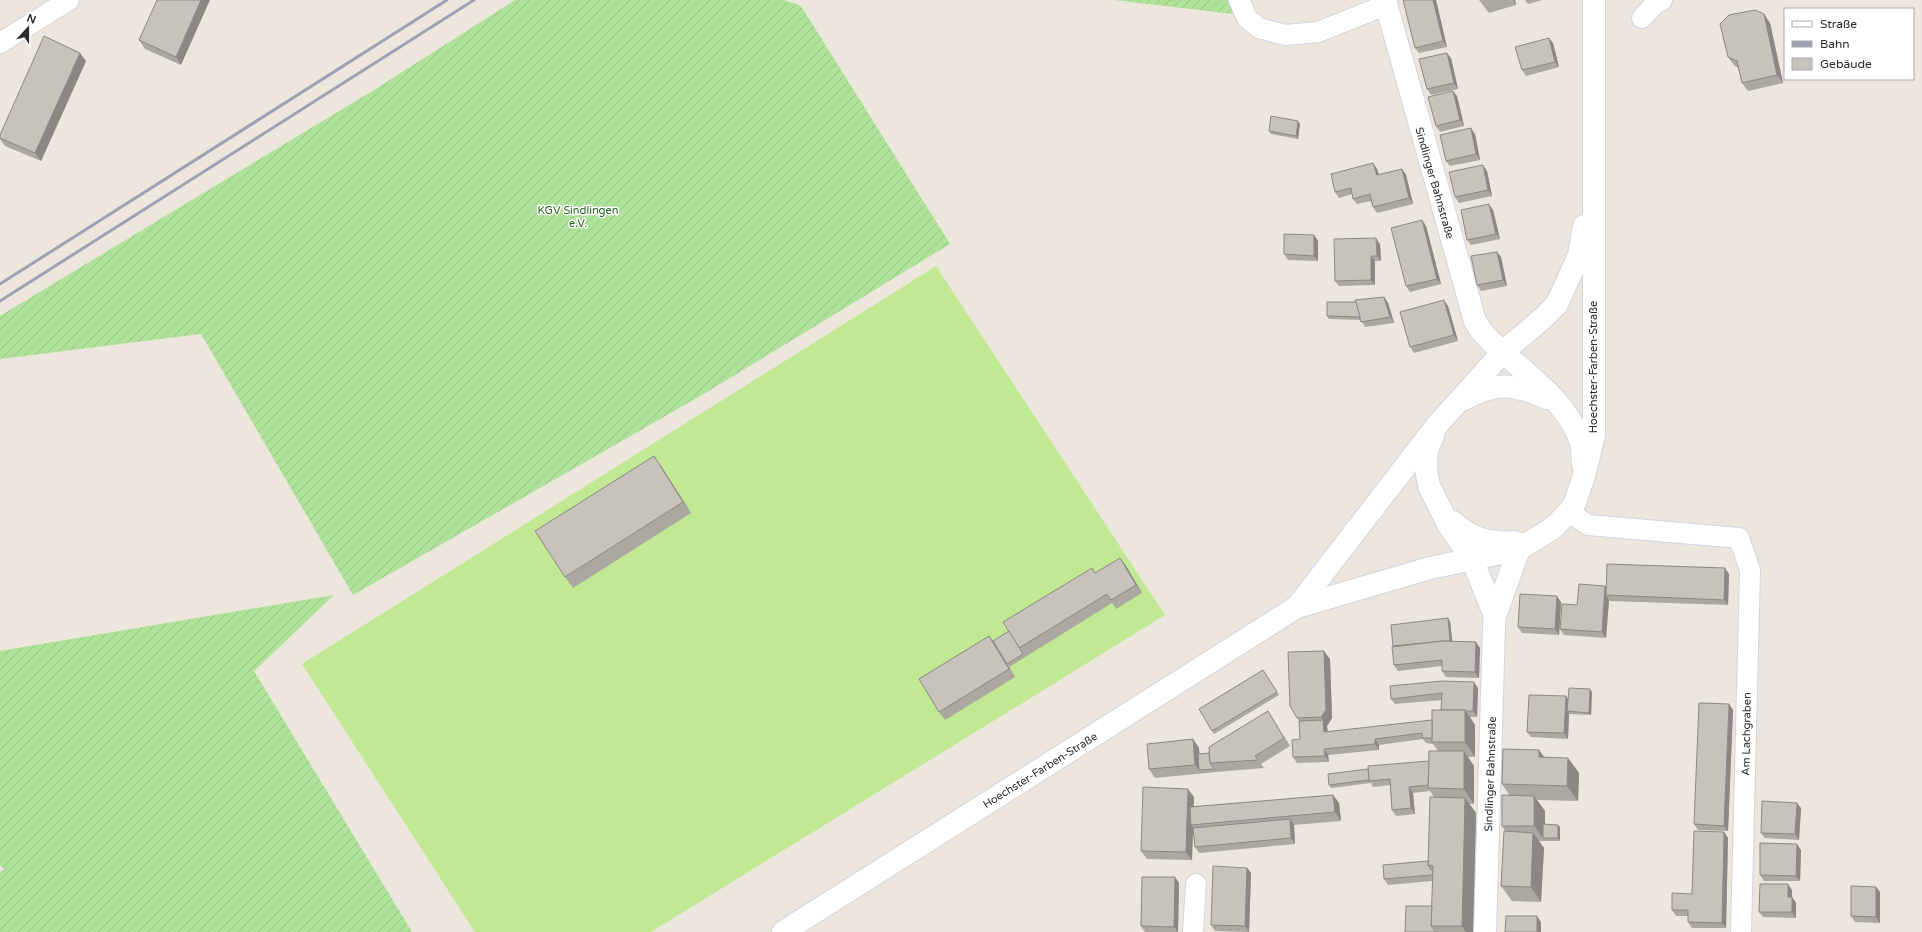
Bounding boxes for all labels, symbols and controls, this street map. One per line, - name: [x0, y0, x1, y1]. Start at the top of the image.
- north arrow: [8, 8, 48, 48]
- legend: [1784, 8, 1914, 80]
- text: N: [25, 11, 38, 27]
- text: Straße: [1820, 17, 1857, 31]
- text: Bahn: [1820, 37, 1850, 51]
- text: Gebäude: [1820, 57, 1872, 71]
- street label: Sindlinger Bahnstraße: [1412, 126, 1457, 240]
- park label: KGV Sindlingen e.V.: [538, 204, 618, 230]
- street label: Hoechster-Farben-Straße: [1587, 301, 1600, 433]
- street label: Am Lachgraben: [1739, 692, 1754, 776]
- street label: Sindlinger Bahnstraße: [1482, 716, 1499, 832]
- street label: Hoechster-Farben-Straße: [981, 730, 1100, 811]

